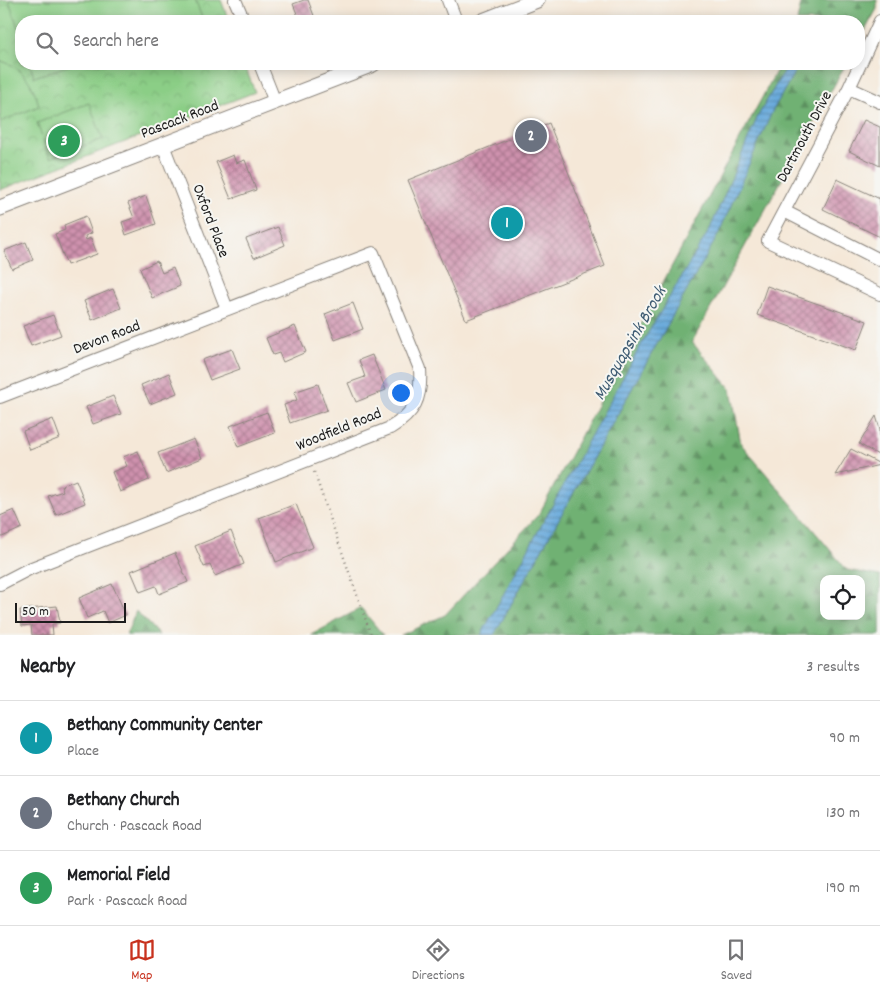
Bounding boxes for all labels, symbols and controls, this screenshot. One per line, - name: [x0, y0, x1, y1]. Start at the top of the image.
- search box: [15, 15, 865, 70]
- icon: search: [33, 29, 61, 57]
- text: Search here: [73, 29, 159, 56]
- street label: Dartmouth Drive: [771, 87, 839, 187]
- street label: Pascack Road: [138, 95, 222, 145]
- pin: 2: [515, 117, 547, 155]
- pin: 3: [48, 122, 80, 160]
- street label: Oxford Place: [185, 181, 235, 261]
- pin: 1: [491, 204, 523, 242]
- water label: Musquapsink Brook: [588, 281, 675, 406]
- street label: Devon Road: [70, 315, 144, 361]
- your location: [388, 380, 414, 406]
- street label: Woodfield Road: [293, 402, 385, 458]
- map controls: [820, 575, 865, 620]
- button: locate: [820, 575, 865, 620]
- scale bar: [15, 600, 126, 623]
- text: 50 m: [22, 602, 49, 622]
- text: Nearby: [20, 653, 75, 683]
- text: 3 results: [806, 656, 860, 679]
- text: Bethany Community Center: [67, 713, 262, 740]
- text: 1: [34, 727, 38, 750]
- text: 90 m: [829, 727, 860, 750]
- text: Place: [67, 740, 99, 763]
- text: Bethany Church: [67, 788, 179, 815]
- text: 2: [33, 802, 40, 825]
- text: 130 m: [826, 802, 860, 825]
- text: Church · Pascack Road: [67, 815, 202, 838]
- text: Memorial Field: [67, 863, 170, 890]
- text: 3: [32, 877, 40, 900]
- text: 190 m: [826, 877, 860, 900]
- text: Park · Pascack Road: [67, 890, 187, 913]
- tab: Map: [128, 936, 156, 986]
- tab: Directions: [412, 936, 465, 986]
- tab: Saved: [721, 936, 752, 986]

